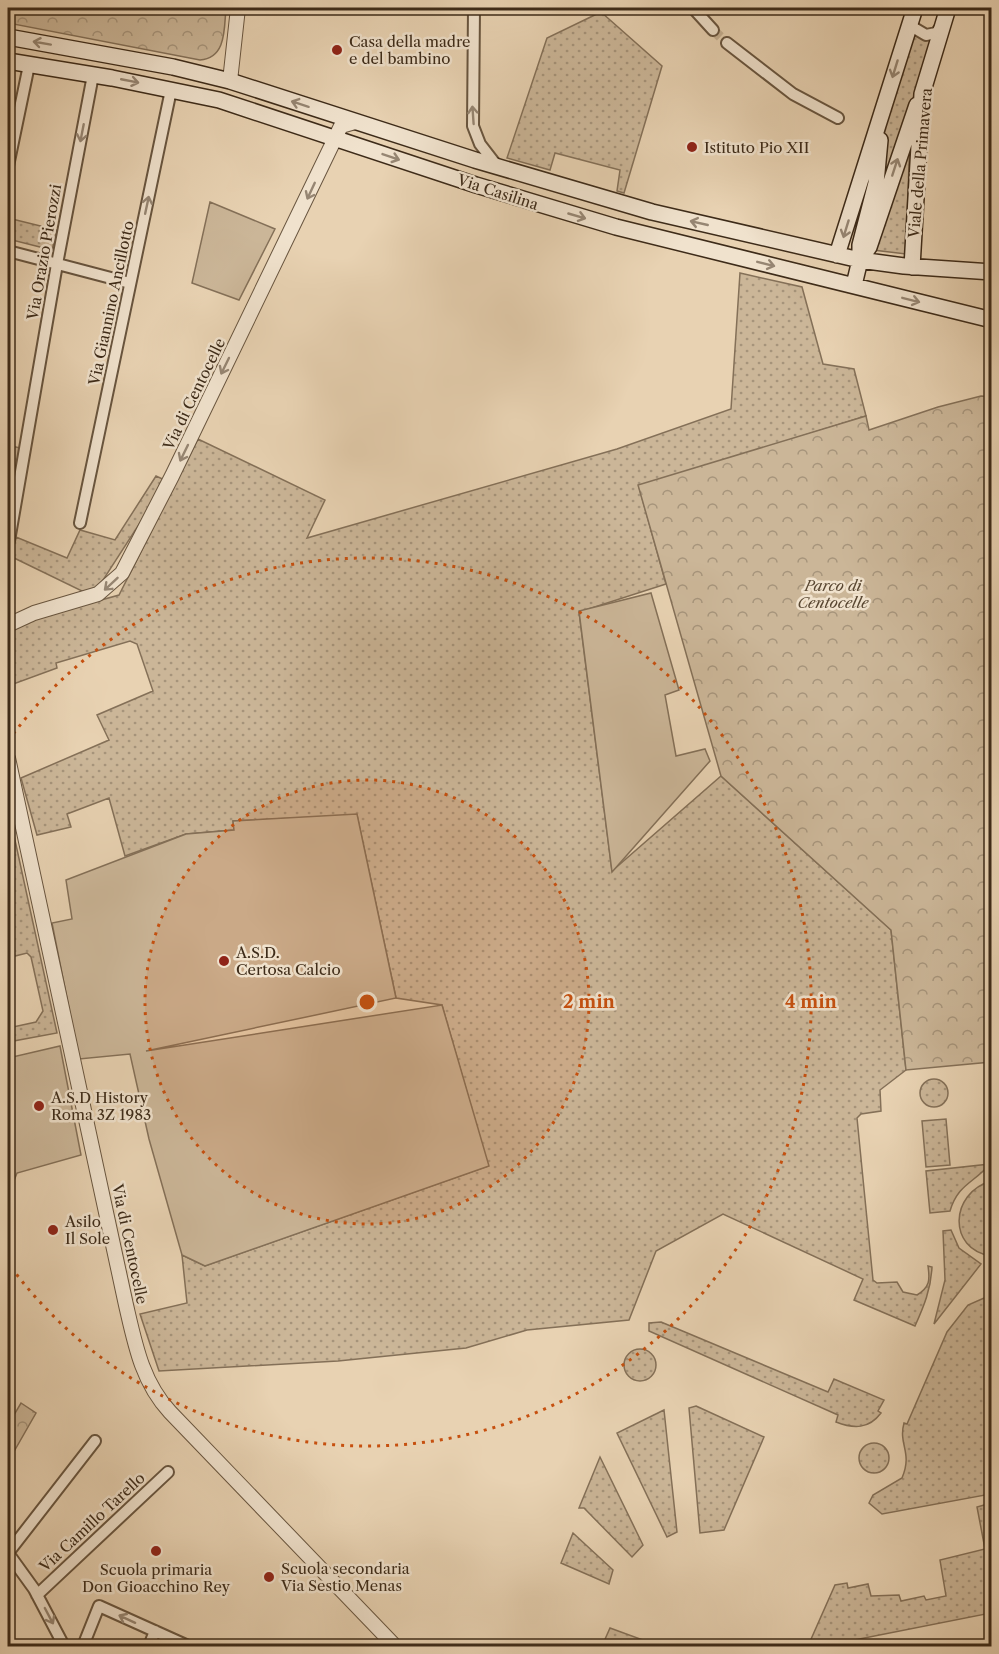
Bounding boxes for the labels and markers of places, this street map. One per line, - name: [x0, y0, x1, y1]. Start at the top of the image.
- place label: Casa della madre e del bambino: [349, 32, 470, 68]
- marker: Casa della madre e del bambino: [330, 43, 344, 57]
- place label: Istituto Pio XII: [704, 138, 809, 157]
- marker: Istituto Pio XII: [685, 140, 699, 154]
- place label: A.S.D. Certosa Calcio: [235, 943, 341, 979]
- marker: A.S.D. Certosa Calcio: [217, 954, 231, 968]
- centre of rings: [357, 992, 377, 1012]
- place label: A.S.D History Roma 3Z 1983: [50, 1088, 151, 1124]
- marker: A.S.D History Roma 3Z 1983: [32, 1099, 46, 1113]
- place label: Asilo Il Sole: [64, 1212, 110, 1248]
- marker: Asilo Il Sole: [46, 1223, 60, 1237]
- marker: Scuola primaria Don Gioacchino Rey: [149, 1544, 163, 1558]
- place label: Scuola secondaria Via Sestio Menas: [280, 1559, 410, 1595]
- place label: Scuola primaria Don Gioacchino Rey: [82, 1560, 231, 1596]
- marker: Scuola secondaria Via Sestio Menas: [262, 1570, 276, 1584]

